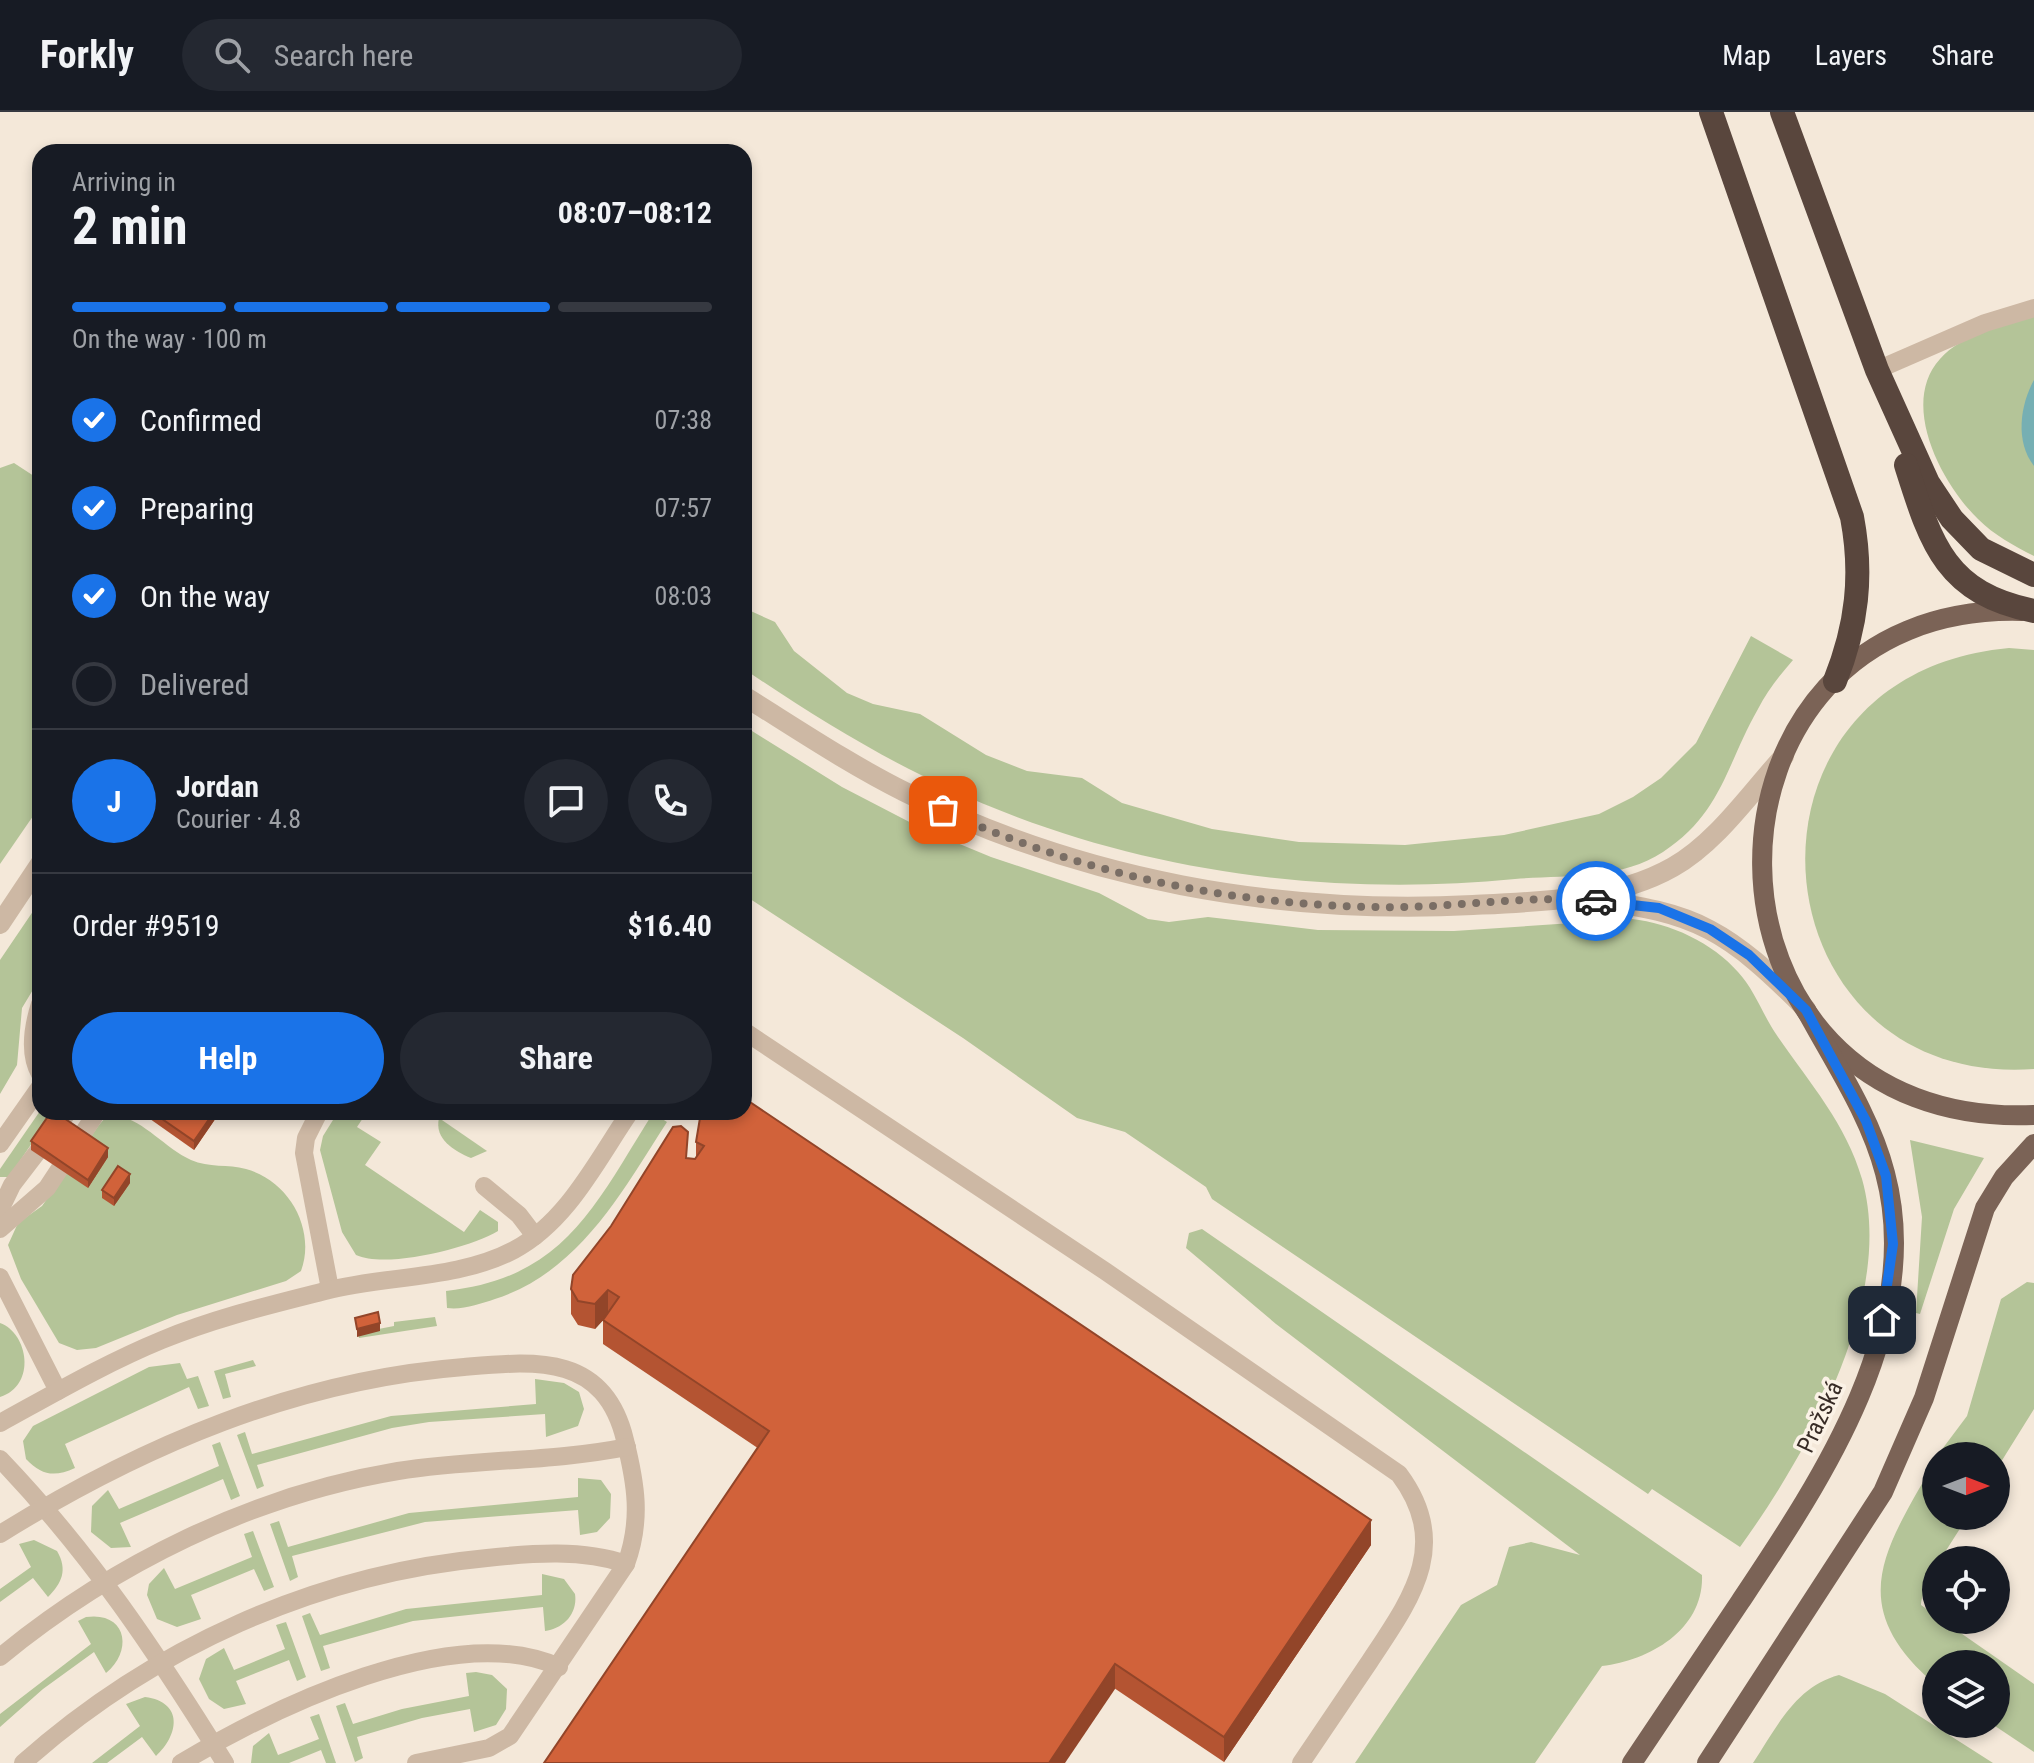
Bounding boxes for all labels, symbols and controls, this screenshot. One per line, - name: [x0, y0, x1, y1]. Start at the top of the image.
- search box: [182, 19, 742, 91]
- text: Forkly: [40, 33, 134, 77]
- icon: search: [210, 33, 254, 77]
- text: Search here: [274, 38, 413, 73]
- text: Map: [1722, 39, 1771, 72]
- text: Layers: [1815, 39, 1887, 72]
- text: Share: [1931, 39, 1994, 72]
- text: Arriving in: [72, 167, 176, 197]
- text: 08:07–08:12: [558, 195, 712, 230]
- text: 2 min: [72, 196, 188, 257]
- text: On the way · 100 m: [72, 324, 267, 354]
- icon: check: [72, 398, 116, 442]
- text: Confirmed: [140, 403, 262, 438]
- text: 07:38: [655, 405, 712, 435]
- icon: check: [72, 486, 116, 530]
- text: Preparing: [140, 491, 254, 526]
- text: 07:57: [655, 493, 712, 523]
- icon: check: [72, 574, 116, 618]
- text: On the way: [140, 579, 270, 614]
- text: 08:03: [655, 581, 712, 611]
- text: Delivered: [140, 667, 249, 702]
- button: chat: [524, 759, 608, 843]
- button: phone: [628, 759, 712, 843]
- text: Jordan: [176, 769, 259, 804]
- pin: [909, 776, 977, 844]
- text: J: [107, 784, 121, 819]
- icon: bag: [921, 788, 965, 832]
- text: Courier · 4.8: [176, 804, 301, 834]
- courier: [1556, 861, 1636, 941]
- icon: car: [1574, 879, 1618, 923]
- text: Order #9519: [72, 908, 220, 943]
- text: $16.40: [627, 908, 712, 943]
- button: Help: [72, 1012, 384, 1104]
- button: Share: [400, 1012, 712, 1104]
- pin: [1848, 1286, 1916, 1354]
- icon: home: [1860, 1298, 1904, 1342]
- street label: Pražská: [1791, 1377, 1849, 1457]
- north arrow: [1922, 1442, 2010, 1530]
- map controls: [1922, 1442, 2010, 1738]
- button: locate: [1922, 1546, 2010, 1634]
- button: layers: [1922, 1650, 2010, 1738]

